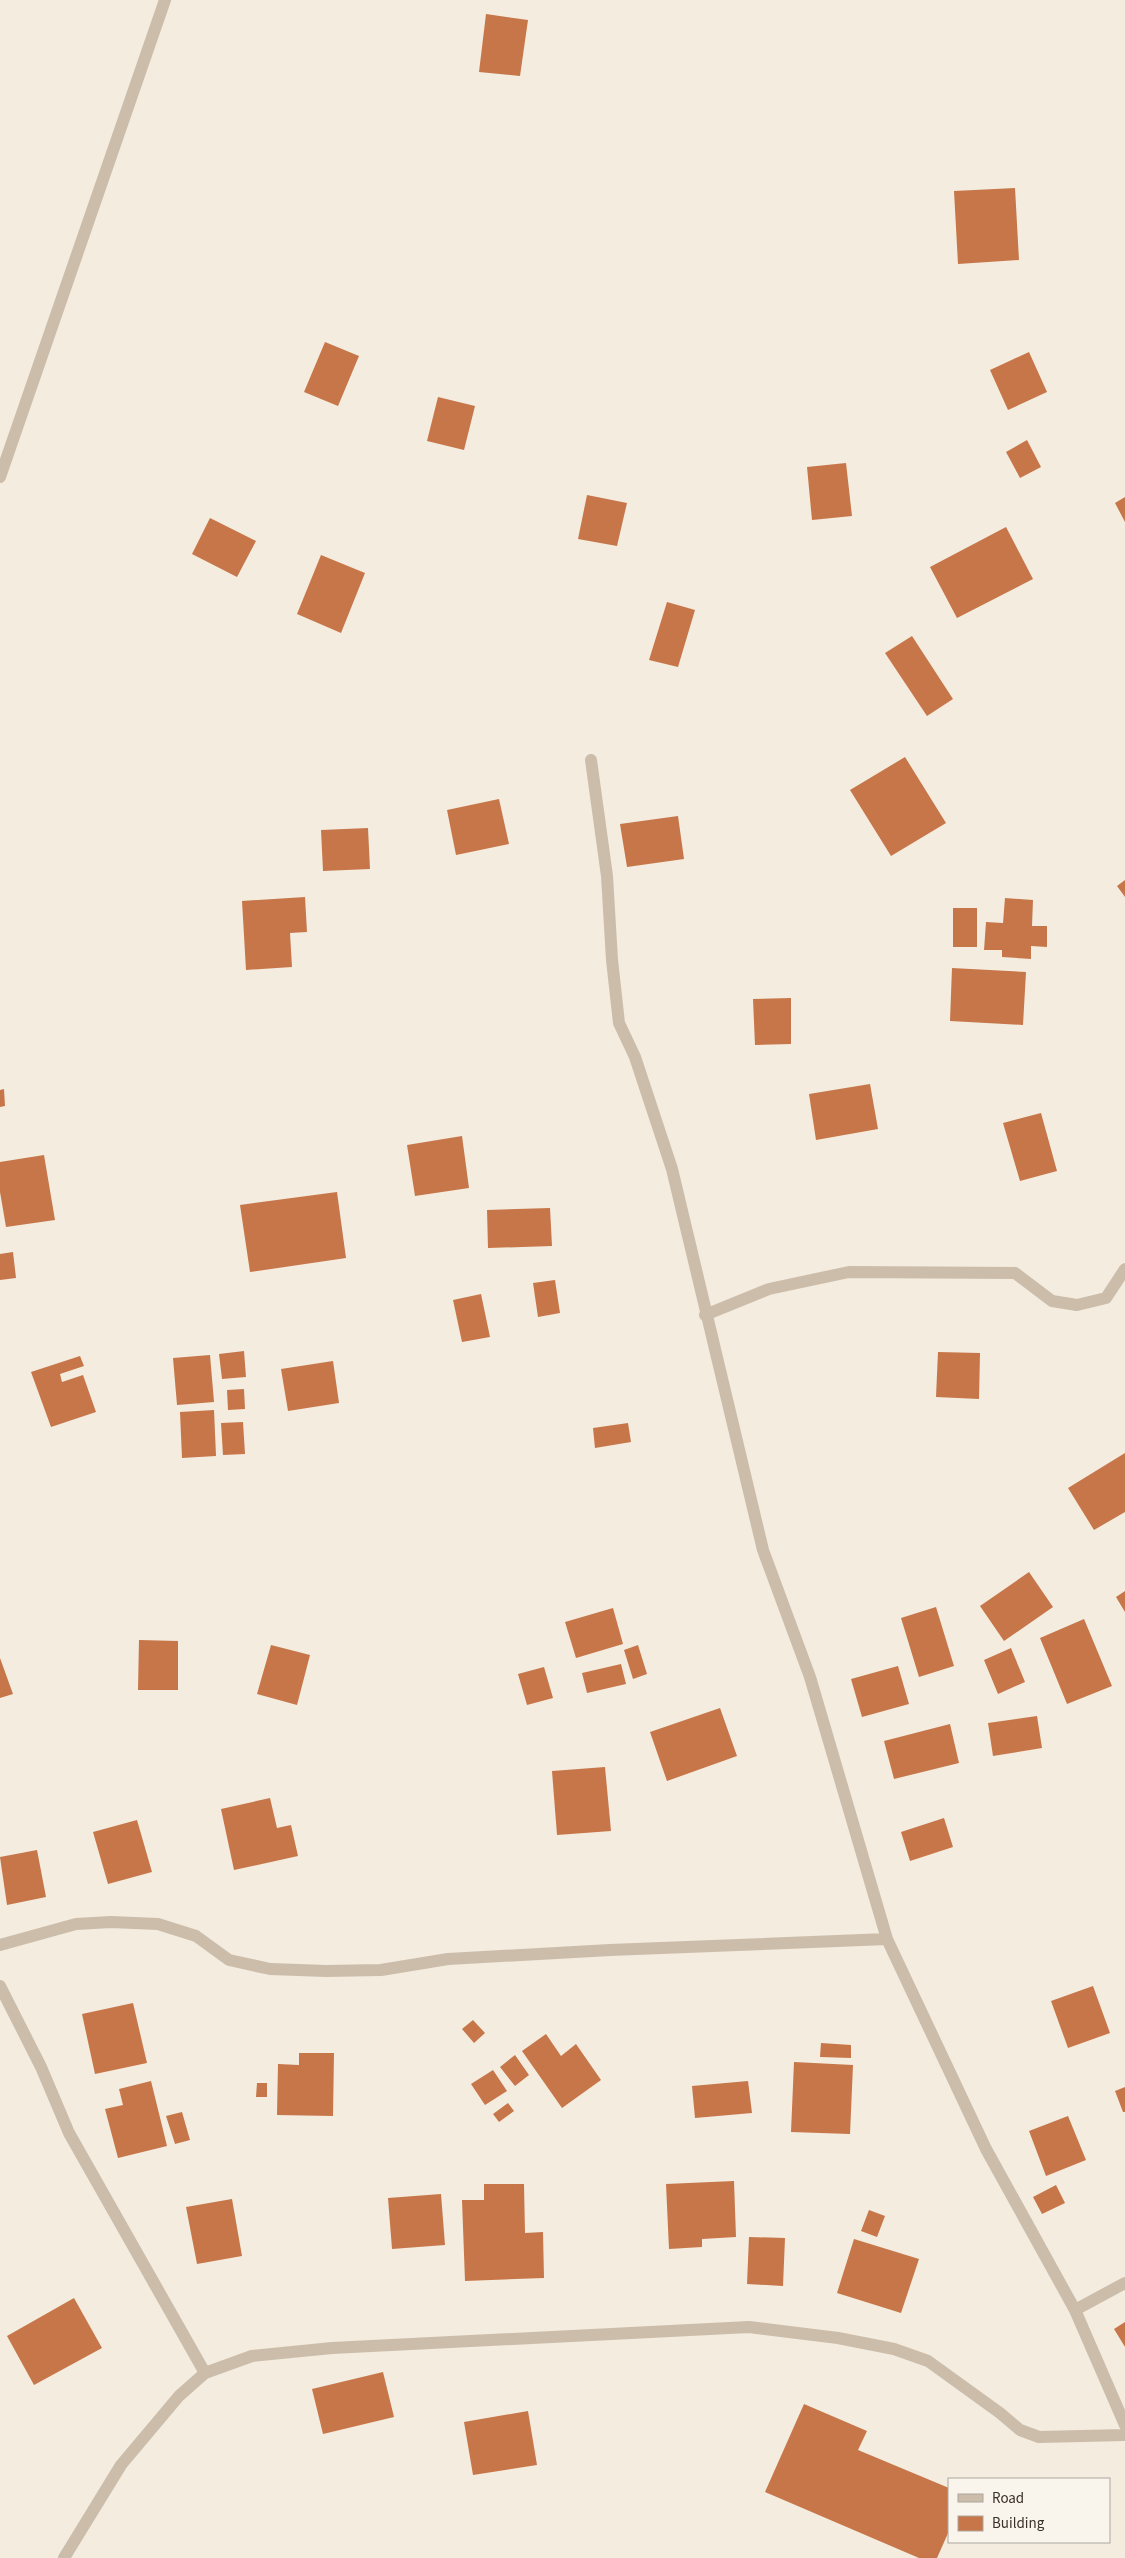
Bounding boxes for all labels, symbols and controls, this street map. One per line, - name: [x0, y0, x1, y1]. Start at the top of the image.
- legend: [948, 2478, 1110, 2543]
- text: Road: [992, 2488, 1024, 2509]
- text: Building: [992, 2513, 1045, 2534]

